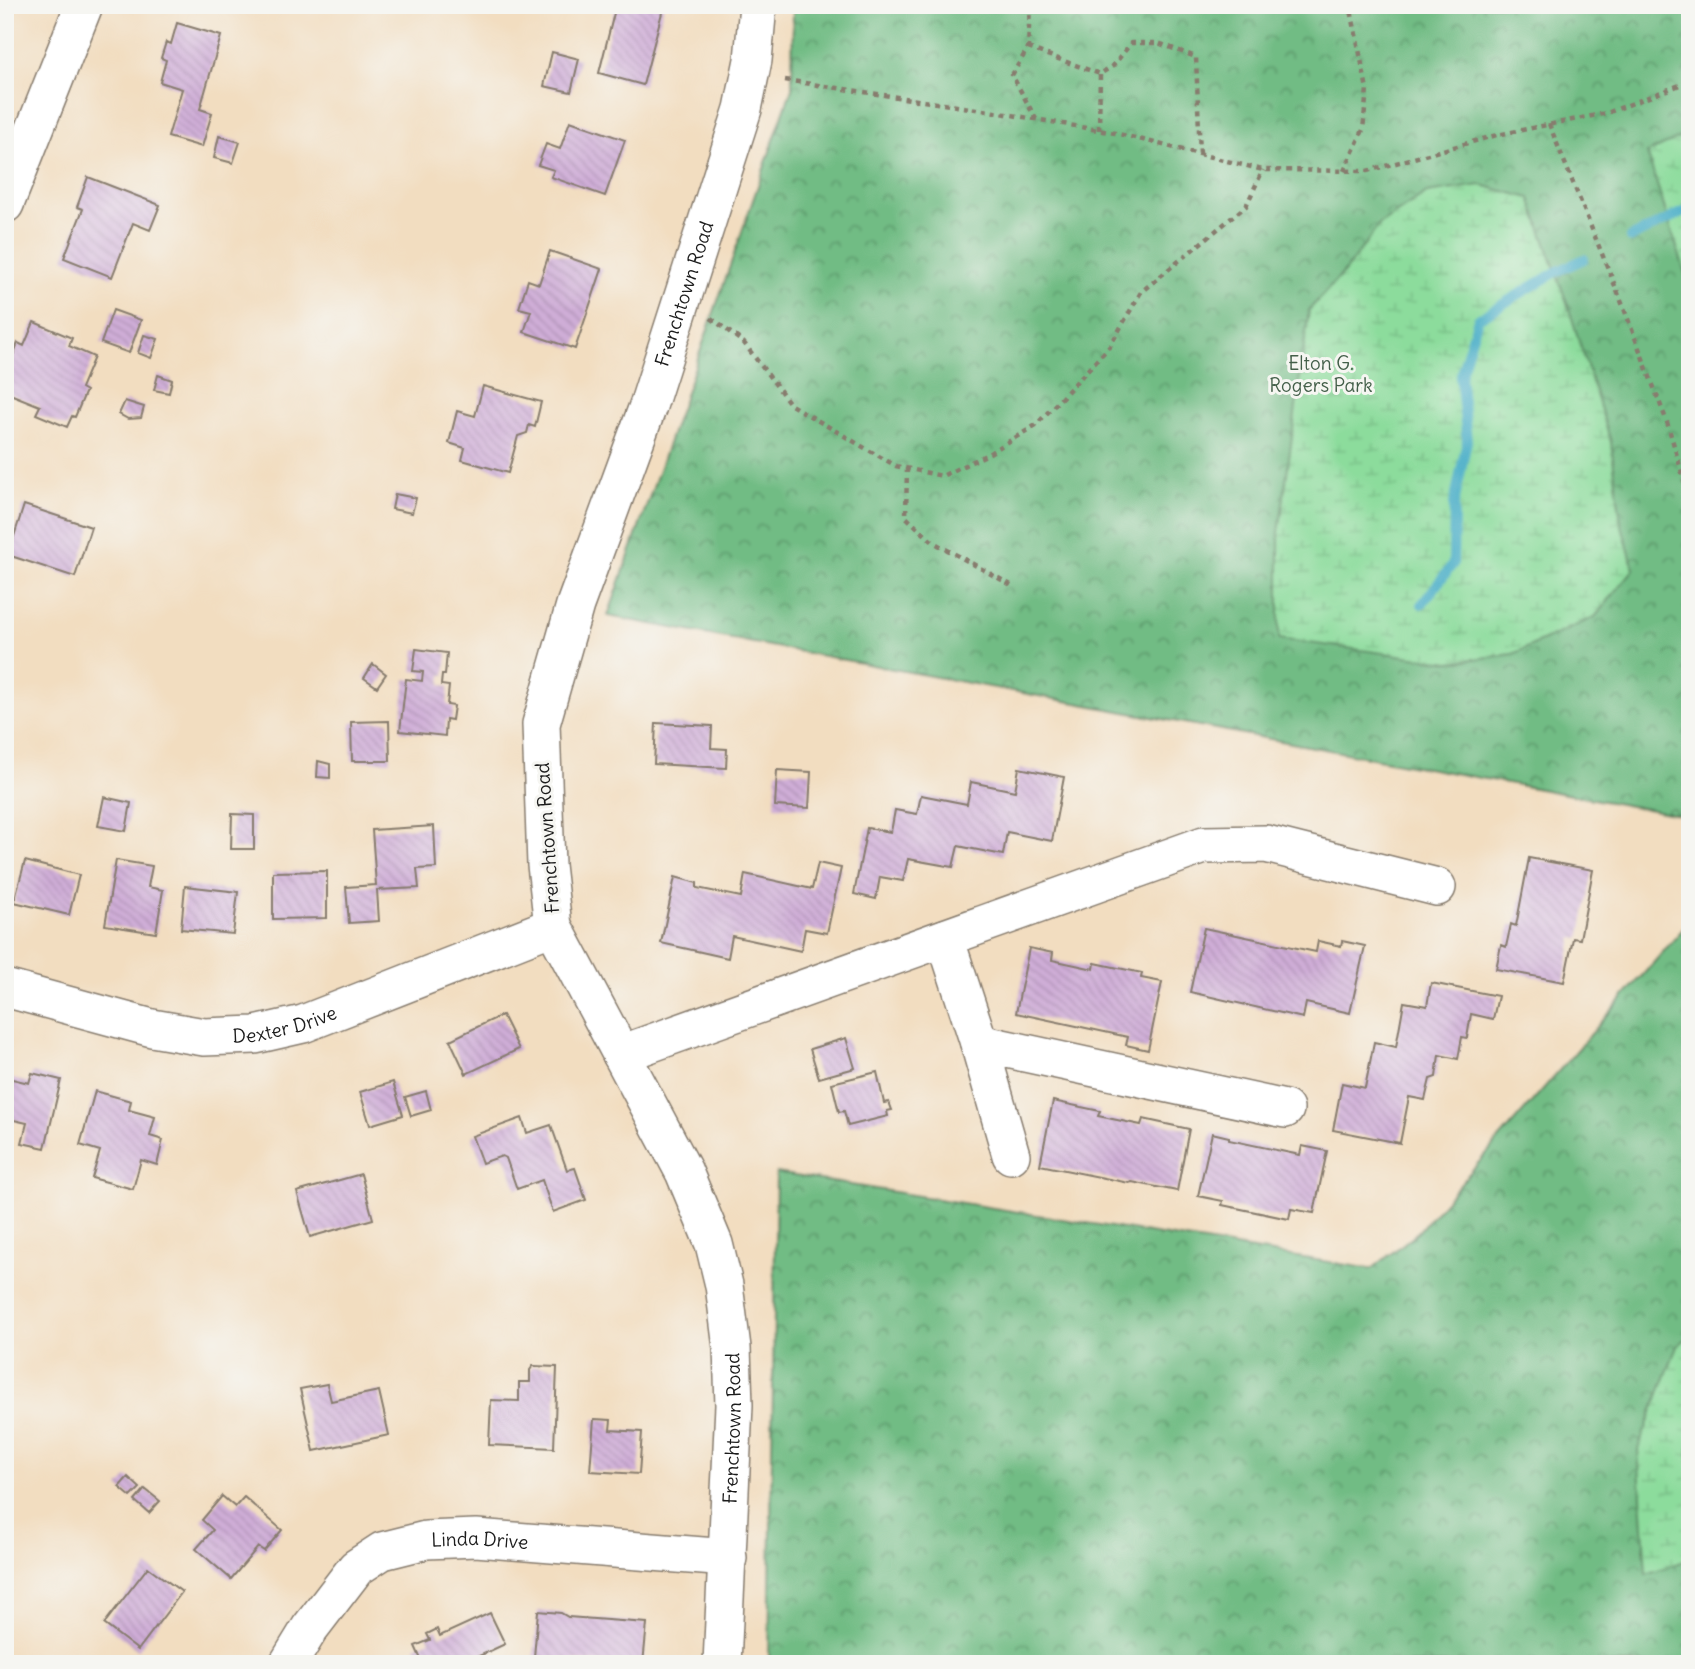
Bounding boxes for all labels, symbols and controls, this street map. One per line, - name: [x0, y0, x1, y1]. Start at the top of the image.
- street label: Frenchtown Road: [650, 218, 718, 369]
- park label: Elton G. Rogers Park: [1269, 351, 1373, 397]
- street label: Frenchtown Road: [530, 762, 564, 914]
- street label: Dexter Drive: [232, 1000, 340, 1048]
- street label: Frenchtown Road: [717, 1352, 746, 1504]
- street label: Linda Drive: [431, 1526, 529, 1554]

